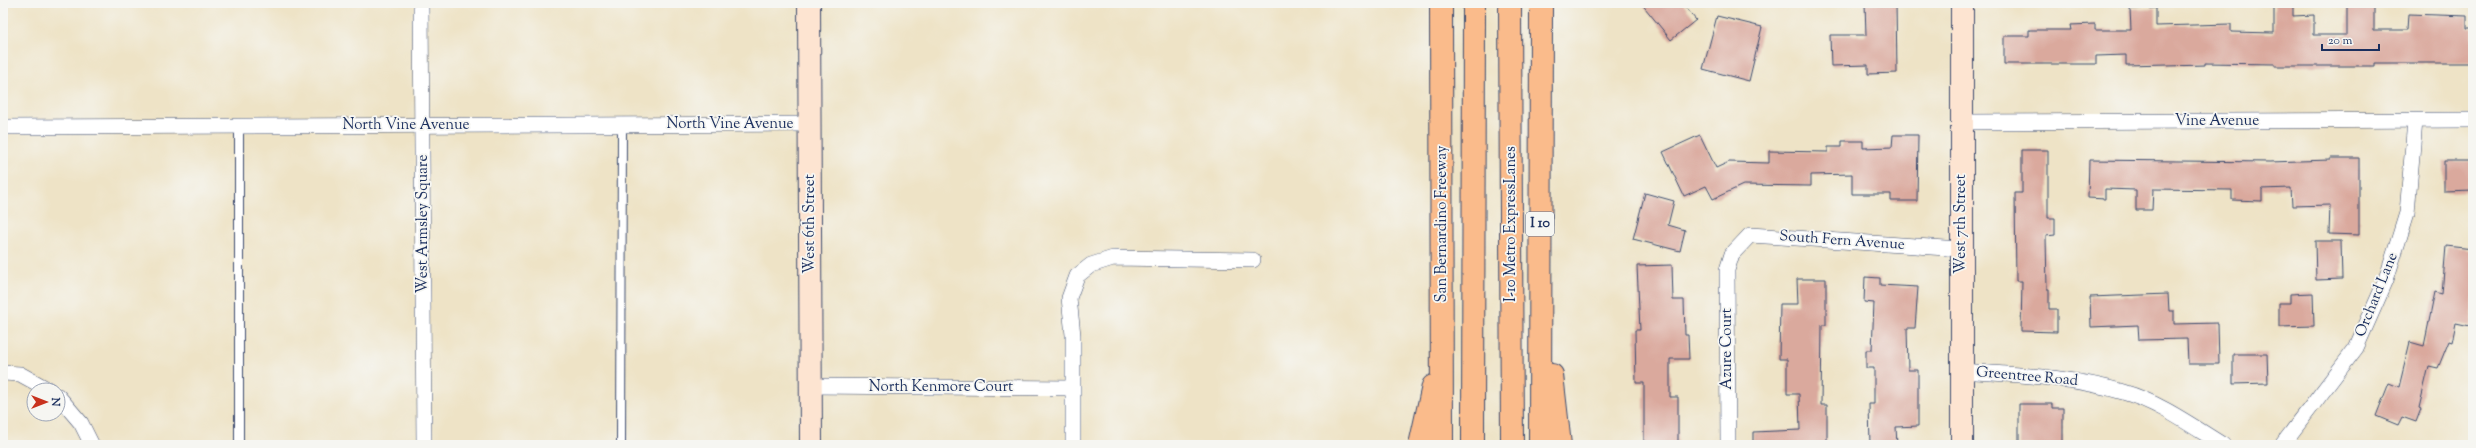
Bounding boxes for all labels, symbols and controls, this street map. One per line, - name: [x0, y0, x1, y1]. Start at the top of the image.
- scale bar: [2322, 26, 2379, 52]
- text: 20 m: [2328, 32, 2353, 50]
- street label: Vine Avenue: [2175, 111, 2259, 132]
- street label: North Vine Avenue: [666, 114, 794, 135]
- street label: North Vine Avenue: [342, 115, 470, 136]
- street label: San Bernardino Freeway: [1432, 145, 1453, 302]
- street label: I-10 Metro ExpressLanes: [1501, 146, 1522, 302]
- street label: West Armsley Square: [413, 155, 434, 293]
- street label: West 6th Street: [800, 174, 821, 274]
- street label: West 7th Street: [1951, 174, 1972, 274]
- road number: I 10: [1526, 212, 1554, 236]
- street label: South Fern Avenue: [1779, 226, 1905, 256]
- street label: Orchard Lane: [2350, 250, 2404, 340]
- street label: Azure Court: [1717, 308, 1738, 390]
- street label: Greentree Road: [1975, 362, 2079, 392]
- street label: North Kenmore Court: [869, 377, 1013, 398]
- north arrow: [26, 382, 66, 422]
- text: N: [47, 397, 63, 407]

